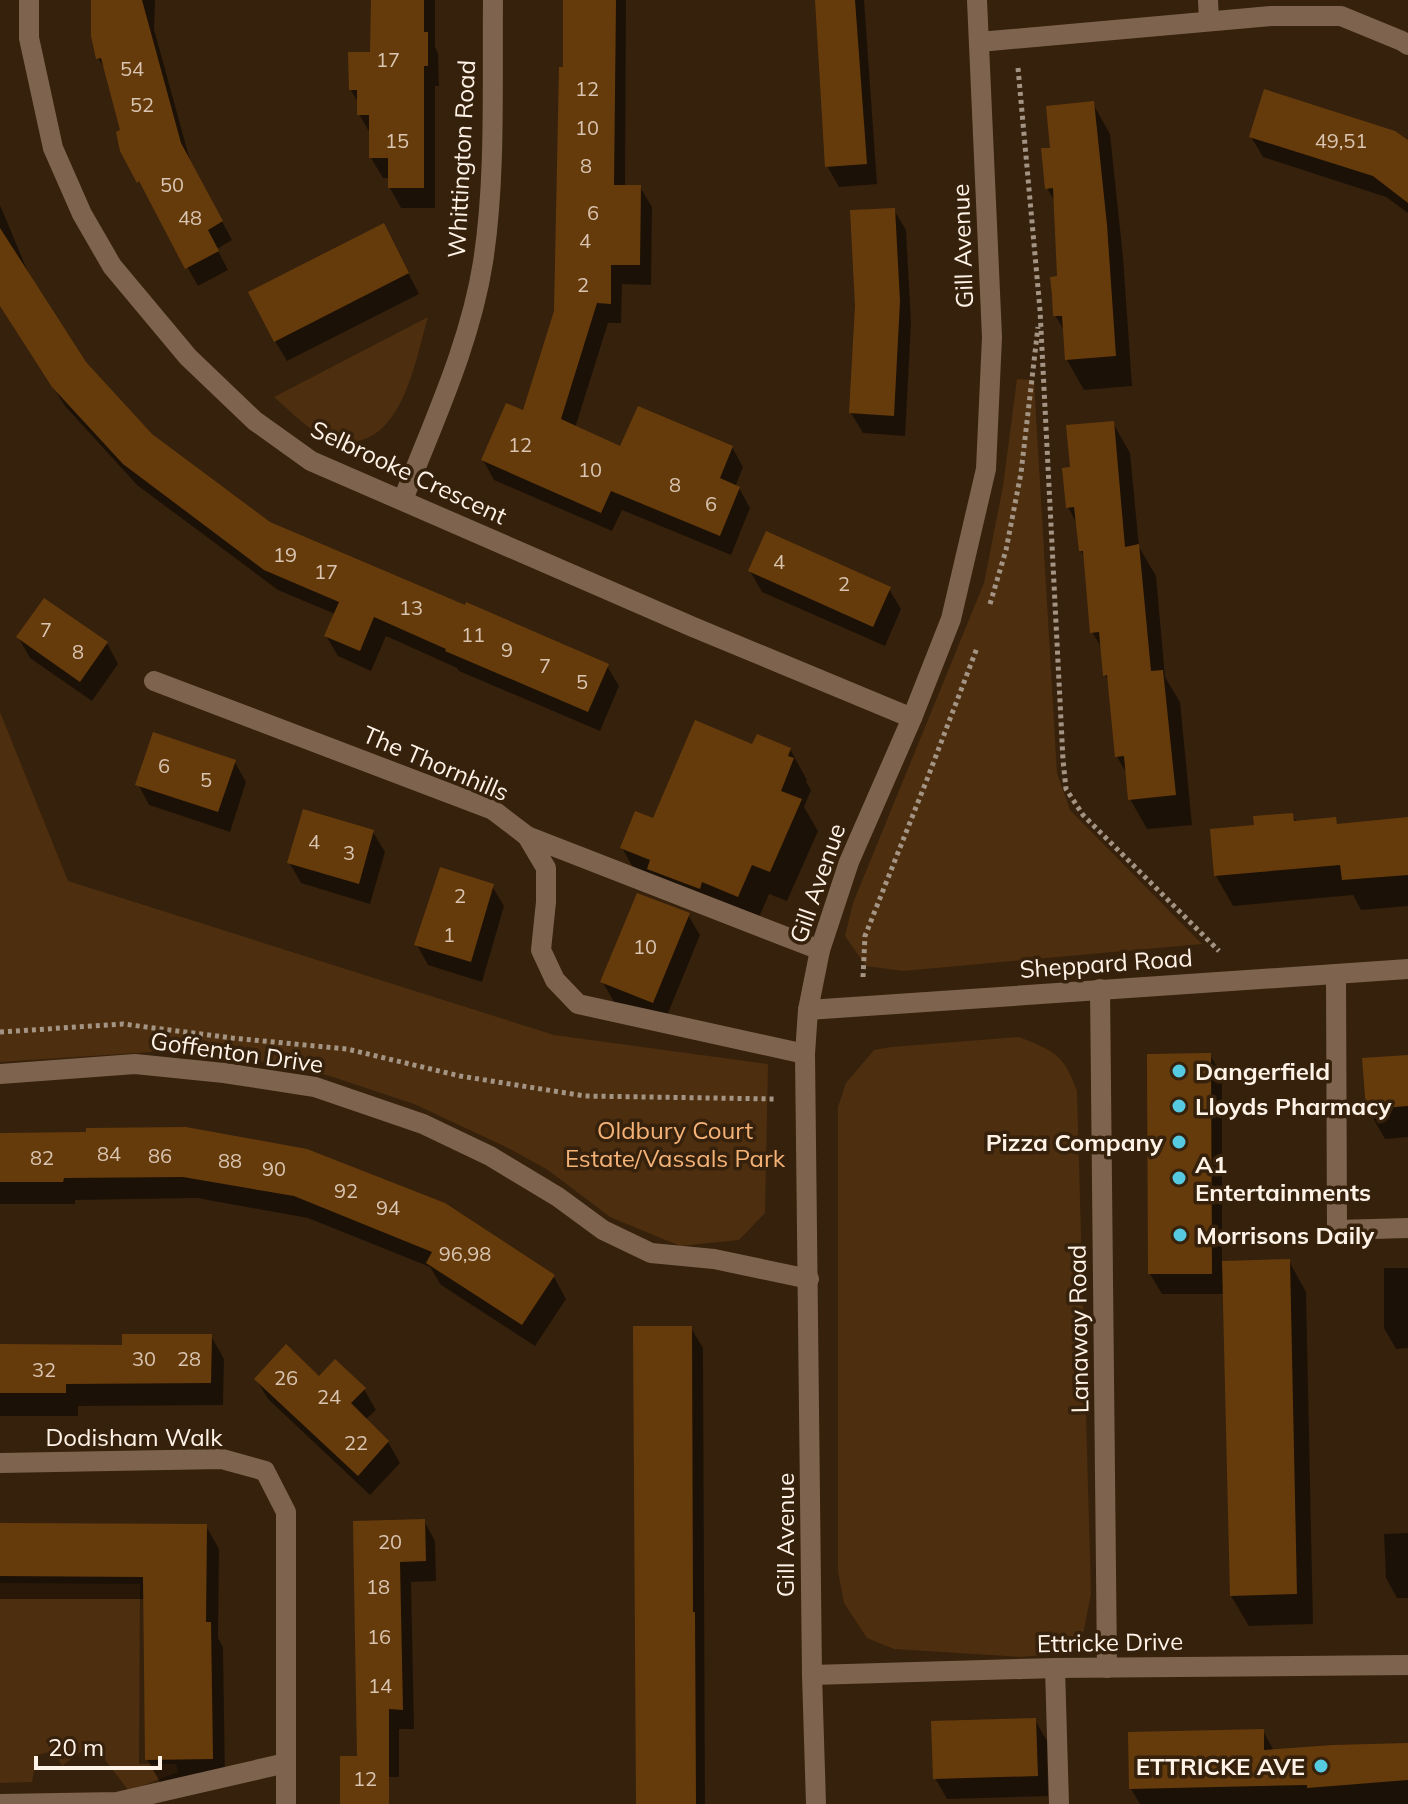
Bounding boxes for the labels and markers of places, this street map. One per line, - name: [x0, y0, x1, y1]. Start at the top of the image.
- place label: Dangerfield: [1195, 1056, 1330, 1086]
- marker: Dangerfield: [1170, 1062, 1188, 1080]
- place label: Lloyds Pharmacy: [1195, 1091, 1392, 1121]
- marker: Lloyds Pharmacy: [1170, 1097, 1188, 1115]
- place label: Pizza Company: [986, 1127, 1164, 1157]
- marker: Pizza Company: [1170, 1133, 1188, 1151]
- place label: A1 Entertainments: [1195, 1149, 1371, 1207]
- marker: A1 Entertainments: [1170, 1169, 1188, 1187]
- place label: Morrisons Daily: [1196, 1220, 1375, 1250]
- marker: Morrisons Daily: [1171, 1226, 1189, 1244]
- place label: ETTRICKE AVE: [1136, 1751, 1305, 1781]
- marker: ETTRICKE AVE: [1312, 1757, 1330, 1775]

